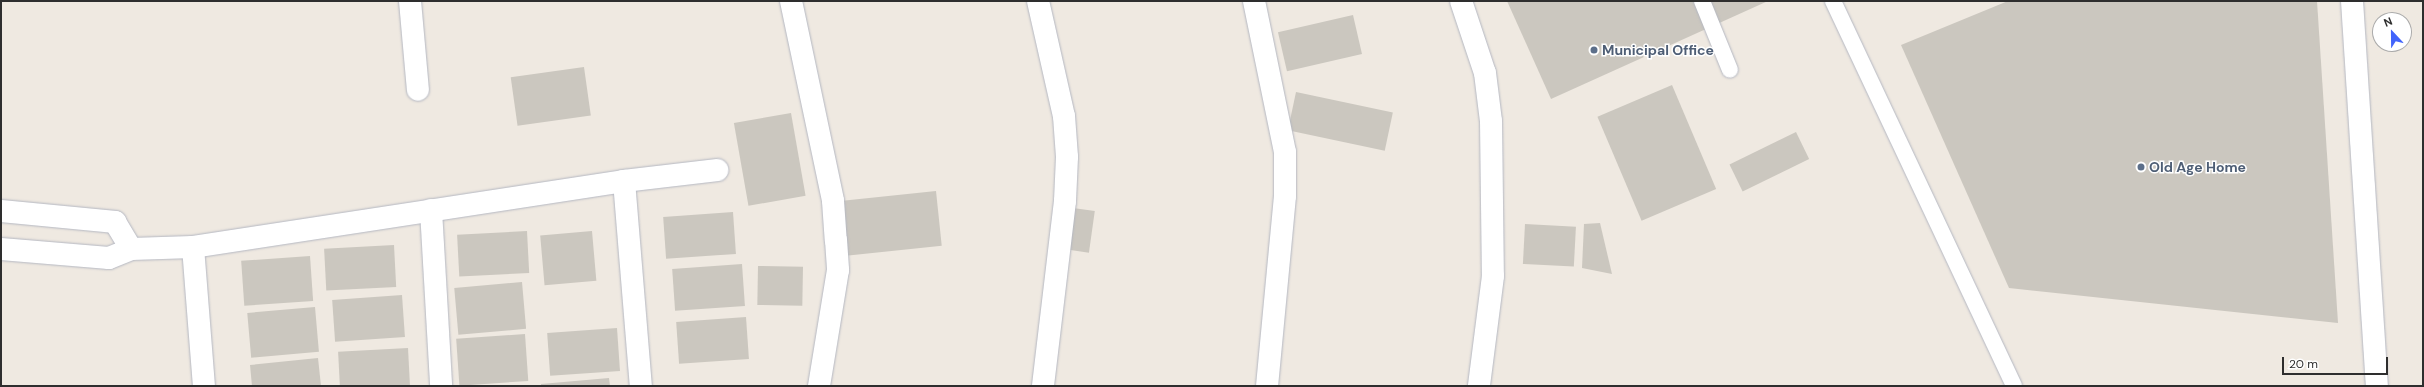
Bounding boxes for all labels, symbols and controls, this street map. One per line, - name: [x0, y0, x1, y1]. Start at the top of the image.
- north arrow: [2372, 12, 2412, 52]
- text: N: [2382, 14, 2394, 30]
- place label: Municipal Office: [1602, 42, 1714, 58]
- marker: Municipal Office: [1589, 45, 1599, 55]
- place label: Old Age Home: [2149, 159, 2246, 175]
- marker: Old Age Home: [2136, 162, 2146, 172]
- scale bar: [2284, 349, 2390, 375]
- text: 20 m: [2289, 356, 2318, 372]

